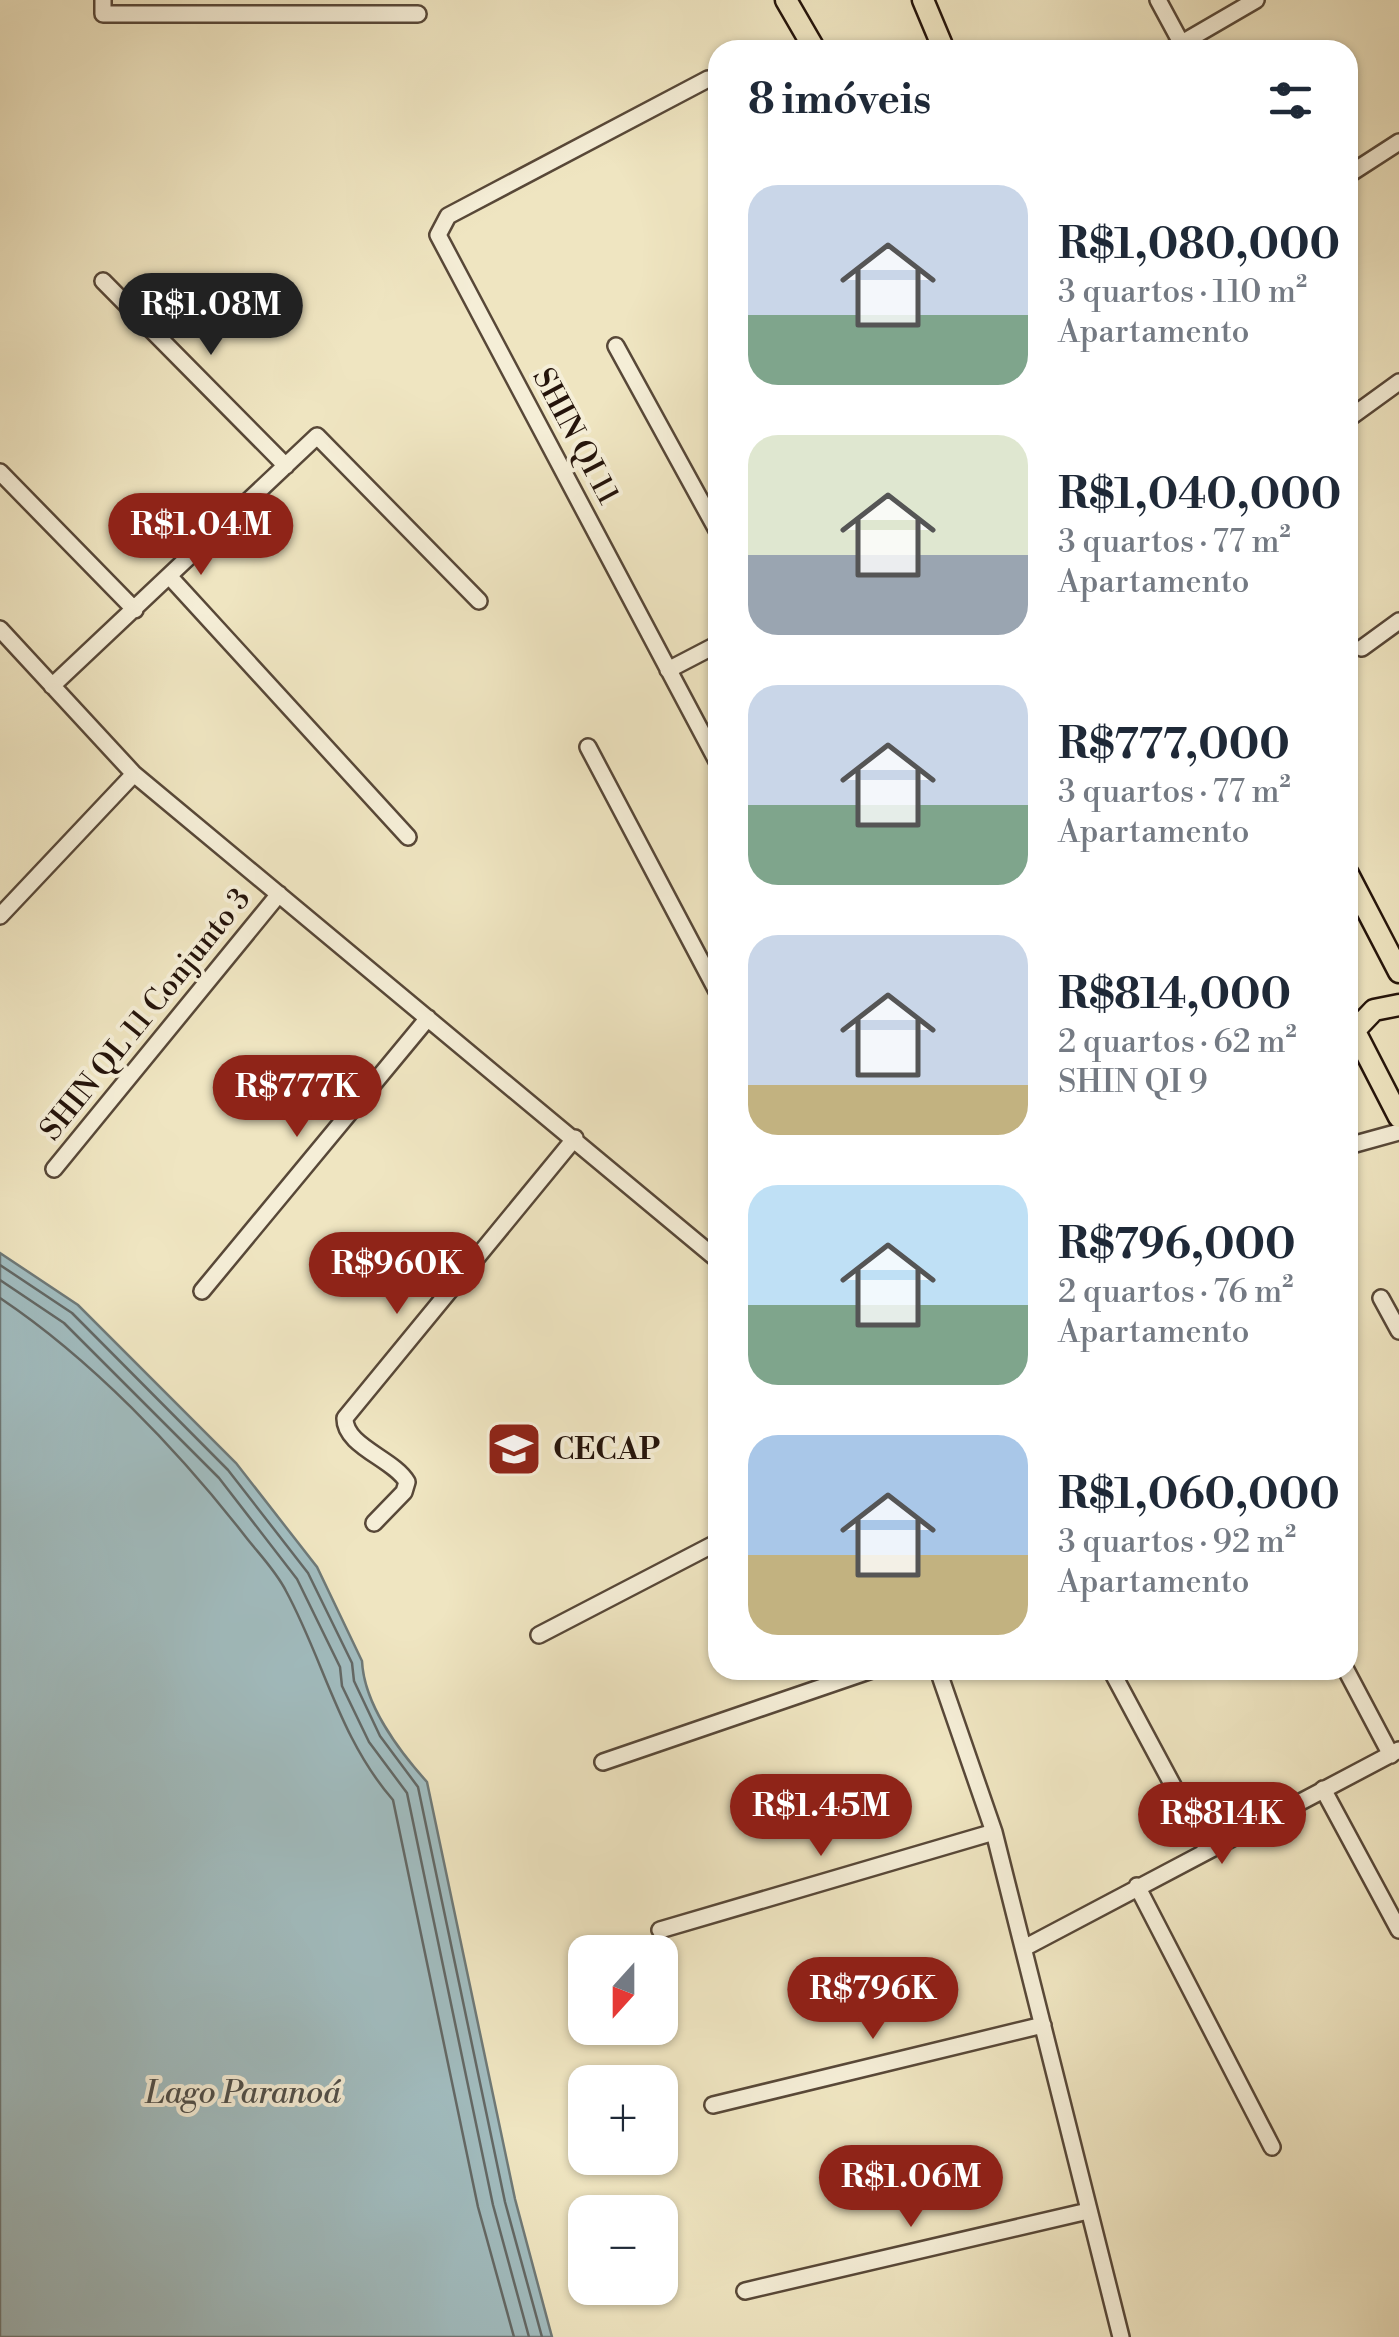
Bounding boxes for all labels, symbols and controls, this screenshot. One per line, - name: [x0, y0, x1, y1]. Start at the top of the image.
- icon: filters: [1263, 73, 1318, 128]
- text: 8 imóveis: [748, 74, 931, 127]
- text: R$1,080,000: [1058, 219, 1340, 272]
- icon: home: [828, 225, 948, 345]
- text: 3 quartos · 110 m²: [1058, 272, 1307, 312]
- pin: R$1.08M: [119, 273, 303, 358]
- text: R$1.08M: [141, 285, 281, 325]
- text: Apartamento: [1058, 312, 1250, 352]
- street label: SHIN QI 11: [523, 362, 627, 511]
- text: R$1,040,000: [1058, 469, 1341, 522]
- icon: home: [828, 475, 948, 595]
- pin: R$1.04M: [109, 493, 293, 578]
- text: R$1.04M: [130, 505, 272, 545]
- text: 3 quartos · 77 m²: [1058, 522, 1291, 562]
- text: Apartamento: [1058, 562, 1250, 602]
- text: R$777,000: [1058, 719, 1290, 772]
- icon: home: [828, 725, 948, 845]
- text: 3 quartos · 77 m²: [1058, 772, 1291, 812]
- text: Apartamento: [1058, 812, 1250, 852]
- street label: SHIN QL 11 Conjunto 3: [32, 881, 259, 1148]
- text: R$814,000: [1058, 969, 1291, 1022]
- icon: home: [828, 975, 948, 1095]
- text: 2 quartos · 62 m²: [1058, 1022, 1297, 1062]
- pin: R$777K: [216, 1055, 378, 1140]
- text: SHIN QI 9: [1058, 1062, 1208, 1102]
- text: R$777K: [235, 1067, 359, 1107]
- text: R$796,000: [1058, 1219, 1296, 1272]
- icon: home: [828, 1225, 948, 1345]
- pin: R$960K: [316, 1232, 478, 1317]
- text: R$960K: [331, 1244, 463, 1284]
- text: 2 quartos · 76 m²: [1058, 1272, 1294, 1312]
- text: Apartamento: [1058, 1312, 1250, 1352]
- school or university icon: CECAP: [484, 1419, 544, 1479]
- place label: CECAP: [553, 1431, 660, 1469]
- text: R$1,060,000: [1058, 1469, 1340, 1522]
- icon: home: [828, 1475, 948, 1595]
- text: 3 quartos · 92 m²: [1058, 1522, 1296, 1562]
- text: Apartamento: [1058, 1562, 1250, 1602]
- pin: R$1.45M: [729, 1774, 913, 1859]
- pin: R$814K: [1141, 1782, 1303, 1867]
- text: R$1.45M: [752, 1786, 890, 1826]
- text: R$814K: [1160, 1794, 1284, 1834]
- north arrow: [568, 1935, 678, 2045]
- map controls: [568, 1935, 678, 2305]
- pin: R$796K: [792, 1957, 954, 2042]
- text: R$796K: [809, 1969, 937, 2009]
- button: +: [568, 2065, 678, 2175]
- water label: Lago Paranoá: [144, 2073, 342, 2113]
- pin: R$1.06M: [819, 2145, 1003, 2230]
- text: R$1.06M: [841, 2157, 981, 2197]
- button: −: [568, 2195, 678, 2305]

